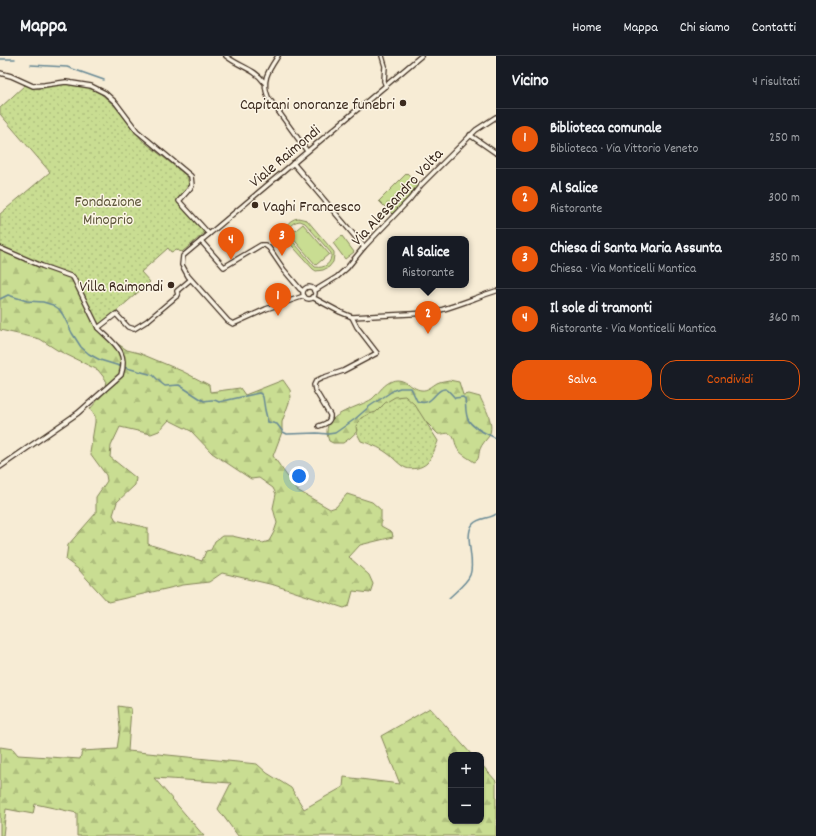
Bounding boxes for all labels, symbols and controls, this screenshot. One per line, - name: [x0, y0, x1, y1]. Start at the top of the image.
- text: Mappa: [20, 14, 66, 41]
- text: Home: [572, 18, 602, 38]
- text: Mappa: [624, 18, 658, 38]
- text: Chi siamo: [680, 18, 730, 38]
- text: Contatti: [752, 18, 796, 38]
- text: Vicino: [512, 70, 549, 94]
- text: 4 risultati: [752, 73, 800, 92]
- place label: Capitani onoranze funebri: [240, 94, 395, 117]
- marker: Capitani onoranze funebri: [398, 98, 408, 108]
- text: Biblioteca comunale: [550, 118, 662, 140]
- street label: Viale Raimondi: [245, 120, 326, 194]
- text: 1: [524, 129, 526, 148]
- text: 250 m: [769, 129, 800, 148]
- text: Biblioteca · Via Vittorio Veneto: [550, 140, 698, 159]
- street label: Via Alessandro Volta: [346, 143, 450, 252]
- text: Al Salice: [550, 178, 598, 200]
- text: 2: [522, 189, 528, 208]
- text: 300 m: [768, 189, 800, 208]
- park label: Fondazione Minoprio: [74, 191, 142, 232]
- place label: Vaghi Francesco: [263, 196, 361, 219]
- marker: Vaghi Francesco: [250, 200, 260, 210]
- text: Ristorante: [550, 200, 602, 219]
- pin: 3: [269, 223, 295, 256]
- pin: 4: [218, 227, 244, 260]
- popup: [387, 236, 469, 288]
- text: Chiesa di Santa Maria Assunta: [550, 238, 722, 260]
- text: Al Salice: [402, 242, 450, 264]
- text: 3: [522, 249, 528, 268]
- text: 350 m: [769, 249, 800, 268]
- text: Chiesa · Via Monticelli Mantica: [550, 260, 696, 279]
- text: Ristorante: [402, 264, 454, 283]
- place label: Villa Raimondi: [79, 276, 163, 299]
- marker: Villa Raimondi: [166, 280, 176, 290]
- pin: 1: [265, 283, 291, 316]
- text: Il sole di tramonti: [550, 298, 652, 320]
- pin: 2: [415, 301, 441, 334]
- text: 4: [522, 309, 528, 328]
- text: 360 m: [769, 309, 800, 328]
- text: Ristorante · Via Monticelli Mantica: [550, 320, 716, 339]
- button: Salva: [512, 360, 652, 400]
- button: Condividi: [660, 360, 800, 400]
- your location: [289, 466, 309, 486]
- map controls: [448, 752, 484, 824]
- button: +: [448, 752, 484, 788]
- button: −: [448, 788, 484, 824]

